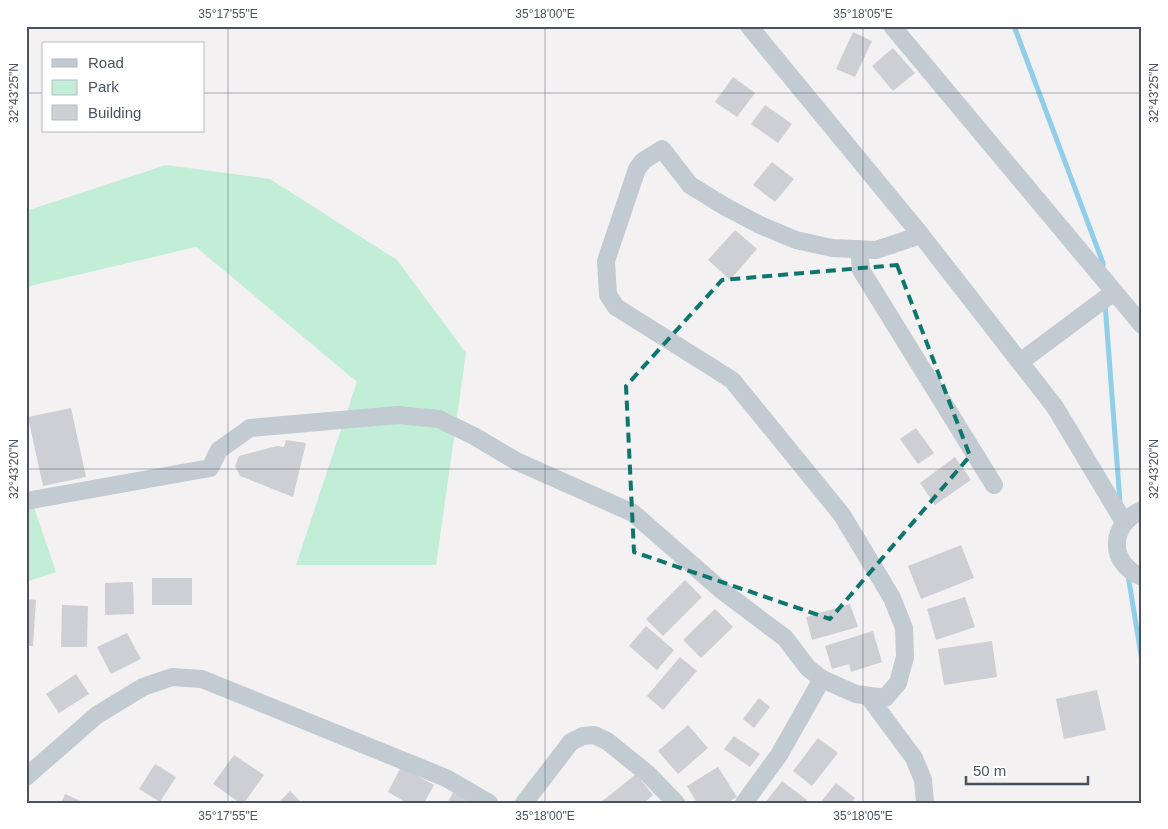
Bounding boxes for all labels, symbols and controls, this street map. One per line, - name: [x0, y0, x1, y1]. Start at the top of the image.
- text: 35°17'55"E: [198, 7, 258, 21]
- text: 35°18'00"E: [515, 7, 575, 21]
- text: 35°18'05"E: [833, 7, 893, 21]
- legend: [42, 42, 205, 132]
- text: Road: [88, 54, 124, 71]
- text: 32°43'25"N: [7, 63, 21, 123]
- text: 32°43'25"N: [1147, 63, 1161, 123]
- text: Park: [88, 78, 119, 95]
- text: Building: [88, 104, 141, 121]
- text: 32°43'20"N: [7, 439, 21, 499]
- text: 32°43'20"N: [1147, 439, 1161, 499]
- scale bar: [966, 754, 1088, 786]
- text: 50 m: [973, 762, 1006, 779]
- text: 35°17'55"E: [198, 809, 258, 823]
- text: 35°18'00"E: [515, 809, 575, 823]
- text: 35°18'05"E: [833, 809, 893, 823]

